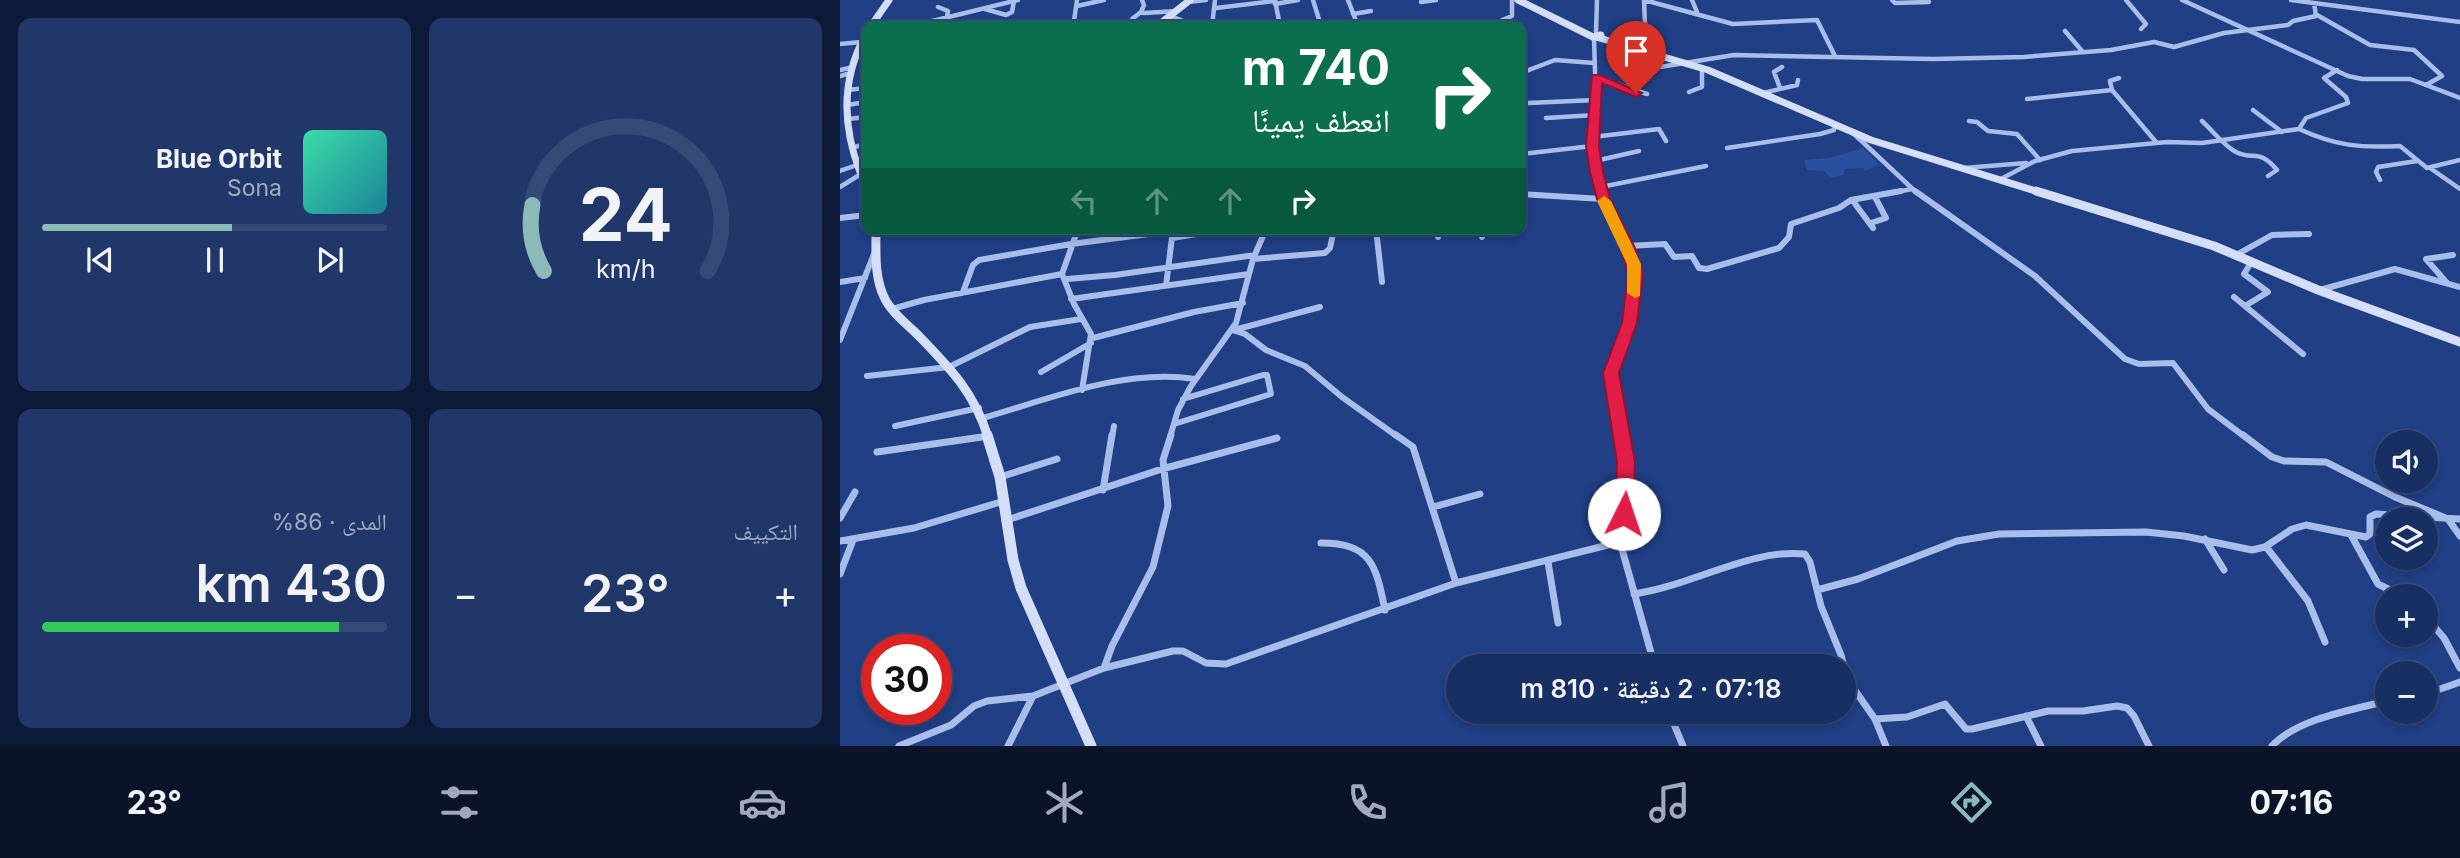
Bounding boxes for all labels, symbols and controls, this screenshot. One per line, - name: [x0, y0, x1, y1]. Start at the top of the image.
- pin: [1606, 21, 1666, 93]
- icon: arrive: [1617, 32, 1655, 70]
- text: 740 m: [1242, 38, 1390, 97]
- icon: right: [1414, 49, 1505, 140]
- text: انعطف يمينًا: [1252, 101, 1390, 140]
- text: Blue Orbit: [156, 143, 282, 174]
- text: 24: [579, 170, 672, 259]
- text: Sona: [227, 174, 282, 202]
- icon: left: [1065, 182, 1103, 220]
- icon: ahead: [1138, 182, 1176, 220]
- icon: ahead: [1211, 182, 1249, 220]
- icon: right: [1284, 182, 1322, 220]
- icon: previous: [81, 241, 119, 279]
- icon: pause: [196, 241, 234, 279]
- icon: next: [311, 241, 349, 279]
- text: km/h: [596, 254, 655, 284]
- map controls: [2375, 430, 2438, 724]
- button: sound: [2375, 430, 2438, 493]
- position arrow: [1587, 477, 1661, 551]
- button: layers: [2375, 507, 2438, 570]
- text: المدى · 86%: [271, 508, 387, 536]
- text: التكييف: [733, 518, 798, 546]
- text: 430 km: [195, 552, 387, 615]
- text: 23°: [581, 562, 670, 625]
- text: −: [453, 571, 478, 617]
- text: +: [773, 571, 798, 617]
- button: +: [2375, 584, 2438, 647]
- speed limit sign: 30: [861, 634, 952, 725]
- button: −: [2375, 661, 2438, 724]
- text: 07:18 · 2 دقيقة · 810 m: [1520, 673, 1782, 704]
- icon: filters: [435, 778, 484, 827]
- icon: car: [738, 778, 787, 827]
- icon: climate: [1040, 778, 1089, 827]
- icon: phone: [1343, 778, 1392, 827]
- icon: music: [1645, 778, 1694, 827]
- icon: directions: [1947, 778, 1996, 827]
- text: 23°: [127, 783, 182, 822]
- text: 07:16: [2250, 783, 2333, 822]

